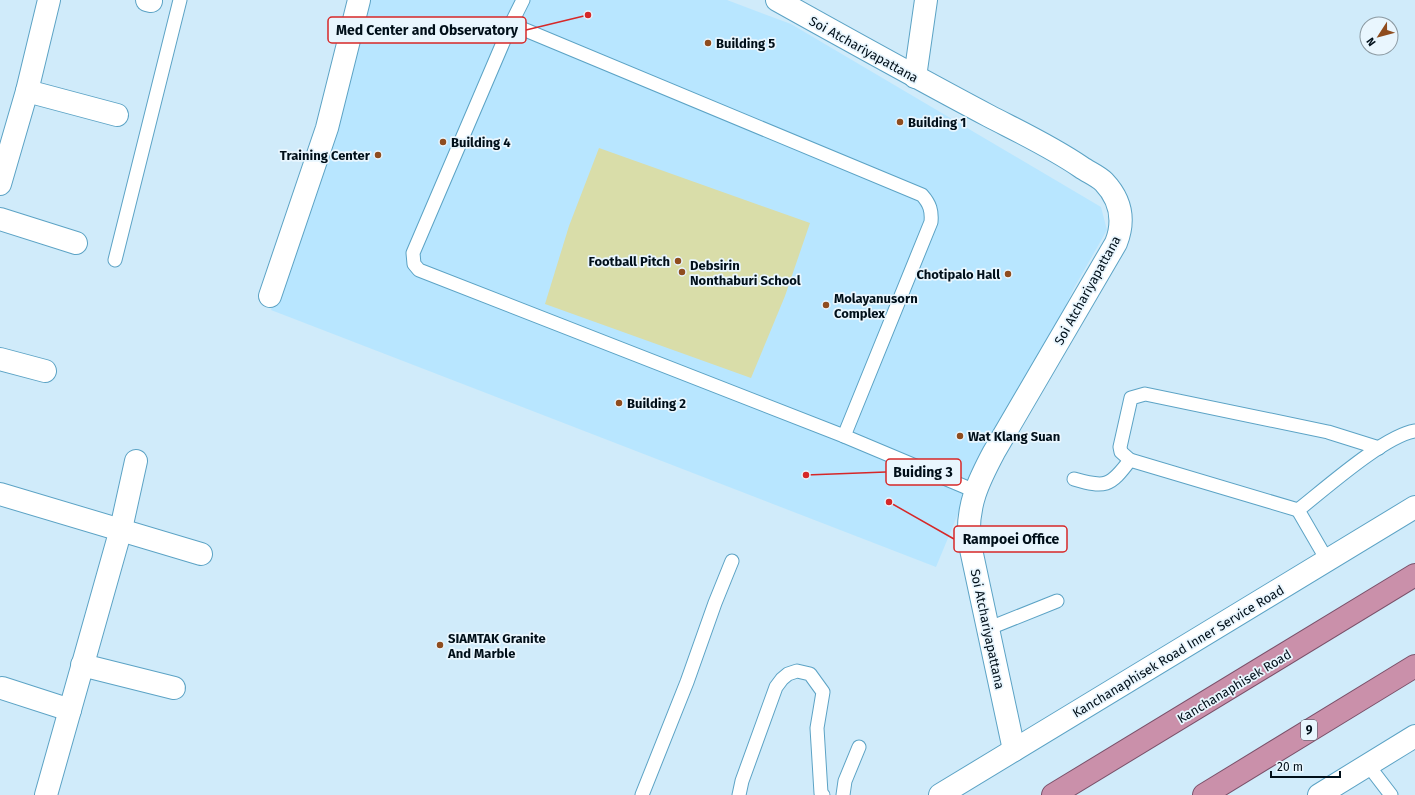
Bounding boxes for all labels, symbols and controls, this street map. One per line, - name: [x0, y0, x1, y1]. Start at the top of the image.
- street label: Soi Atchariyapattana: [807, 13, 921, 86]
- north arrow: [1359, 16, 1399, 56]
- callout: Med Center and Observatory: [328, 17, 526, 43]
- text: Med Center and Observatory: [336, 22, 519, 39]
- text: N: [1364, 35, 1379, 48]
- place label: Building 5: [716, 36, 775, 51]
- marker: Building 5: [703, 38, 713, 48]
- place label: Building 1: [908, 115, 966, 130]
- marker: Building 1: [895, 117, 905, 127]
- place label: Building 4: [451, 135, 511, 150]
- marker: Building 4: [438, 137, 448, 147]
- place label: Training Center: [280, 148, 371, 163]
- marker: Training Center: [373, 150, 383, 160]
- street label: Soi Atchariyapattana: [1051, 233, 1124, 347]
- place label: Football Pitch: [589, 254, 670, 269]
- marker: Football Pitch: [673, 256, 683, 266]
- place label: Debsirin Nonthaburi School: [690, 258, 801, 288]
- marker: Debsirin Nonthaburi School: [677, 267, 687, 277]
- place label: Chotipalo Hall: [916, 267, 1000, 282]
- marker: Chotipalo Hall: [1003, 269, 1013, 279]
- place label: Molayanusorn Complex: [834, 291, 918, 321]
- marker: Molayanusorn Complex: [821, 300, 831, 310]
- place label: Building 2: [627, 396, 686, 411]
- marker: Building 2: [614, 398, 624, 408]
- place label: Wat Klang Suan: [968, 429, 1060, 444]
- marker: Wat Klang Suan: [955, 431, 965, 441]
- callout: Buiding 3: [886, 459, 961, 485]
- text: Buiding 3: [893, 464, 953, 481]
- callout: Rampoei Office: [954, 526, 1067, 552]
- text: Rampoei Office: [963, 531, 1060, 548]
- street label: Soi Atchariyapattana: [967, 568, 1008, 690]
- street label: Kanchanaphisek Road Inner Service Road: [1069, 582, 1287, 720]
- place label: SIAMTAK Granite And Marble: [447, 631, 546, 661]
- marker: SIAMTAK Granite And Marble: [435, 640, 445, 650]
- street label: Kanchanaphisek Road: [1174, 646, 1294, 726]
- road number: 9: [1301, 720, 1317, 740]
- scale bar: [1271, 753, 1340, 779]
- text: 20 m: [1277, 760, 1303, 774]

